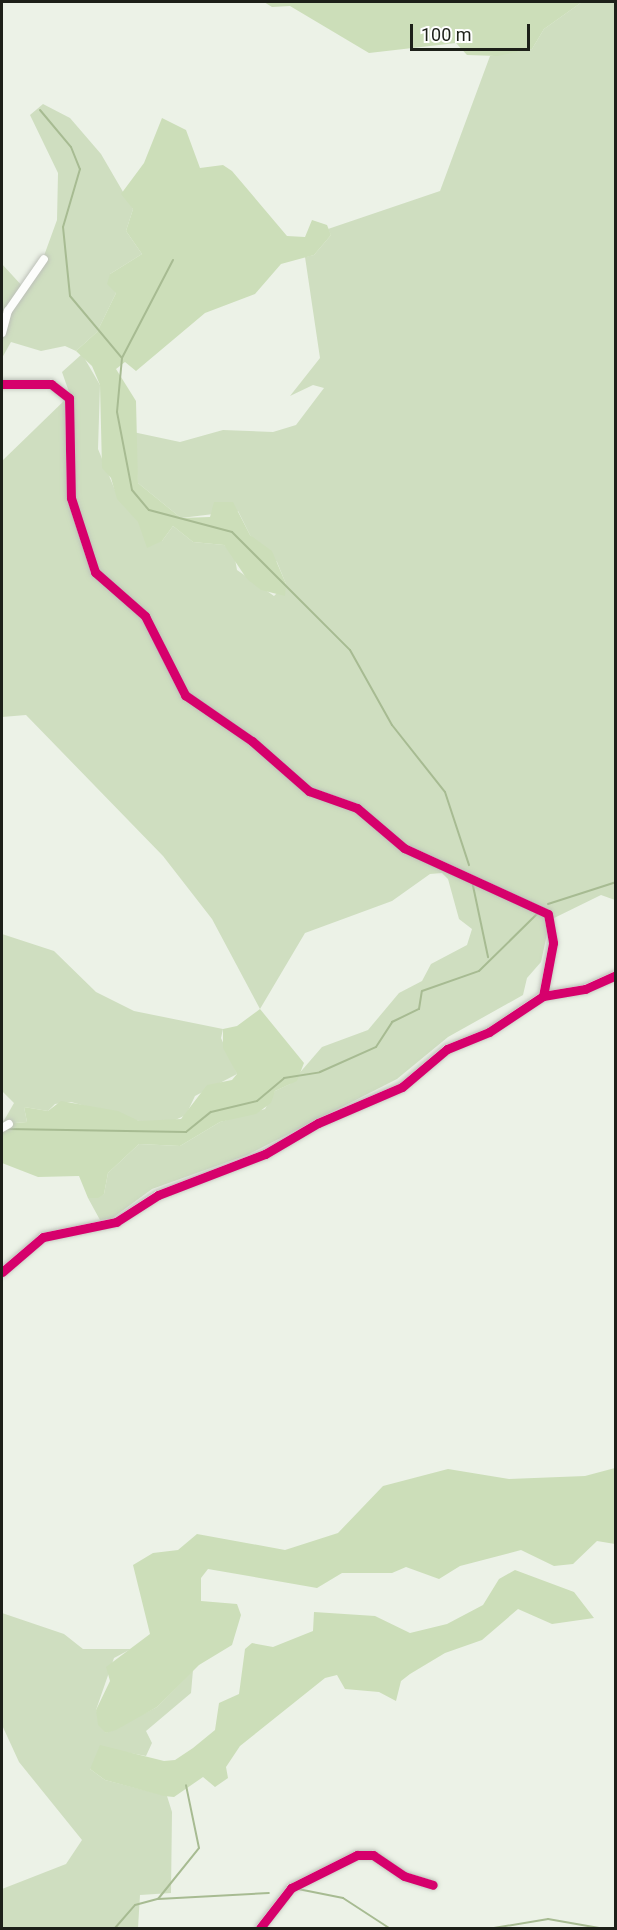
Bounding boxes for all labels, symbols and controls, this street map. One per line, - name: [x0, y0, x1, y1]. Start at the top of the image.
- scale bar: [413, 12, 533, 50]
- text: 100 m: [421, 24, 472, 45]

